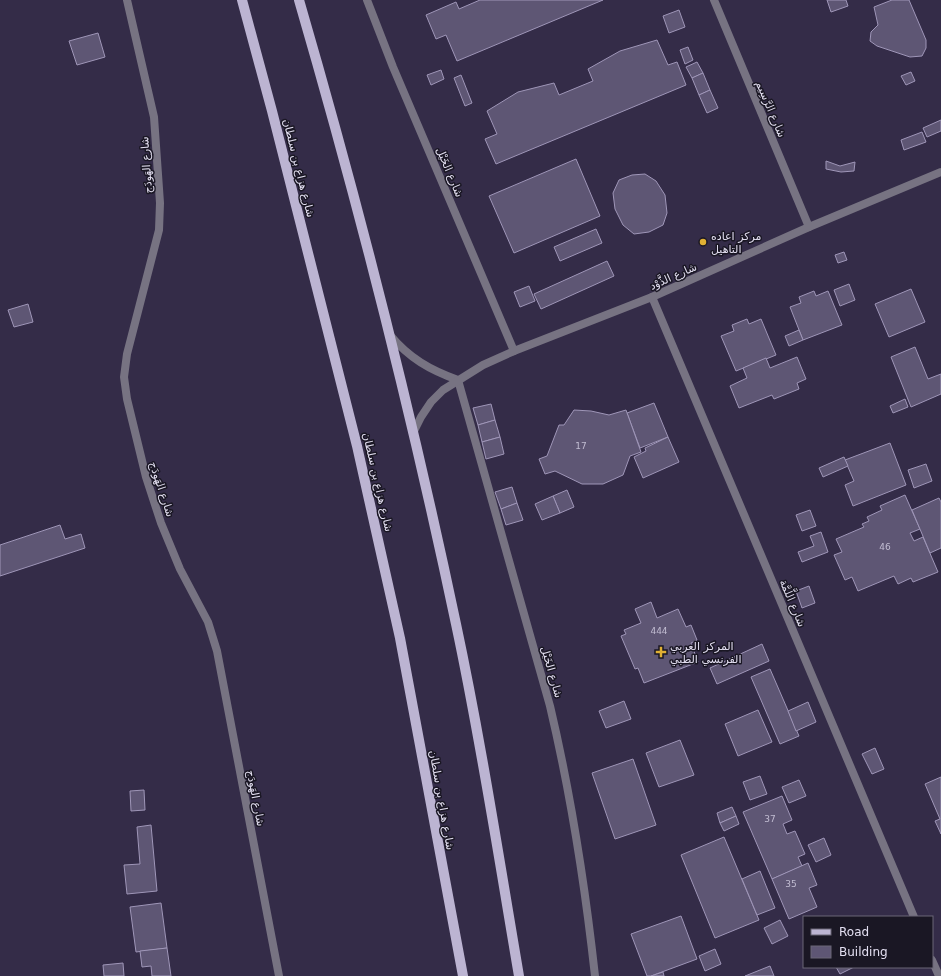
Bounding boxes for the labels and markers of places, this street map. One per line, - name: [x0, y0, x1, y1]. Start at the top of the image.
- place label: مركز اعاده التاهيل: [711, 230, 762, 256]
- marker: مركز اعاده التاهيل: [698, 237, 708, 247]
- place label: المركز العربي الفرنسي الطبي: [670, 640, 742, 666]
- marker: المركز العربي الفرنسي الطبي: [655, 646, 667, 658]

